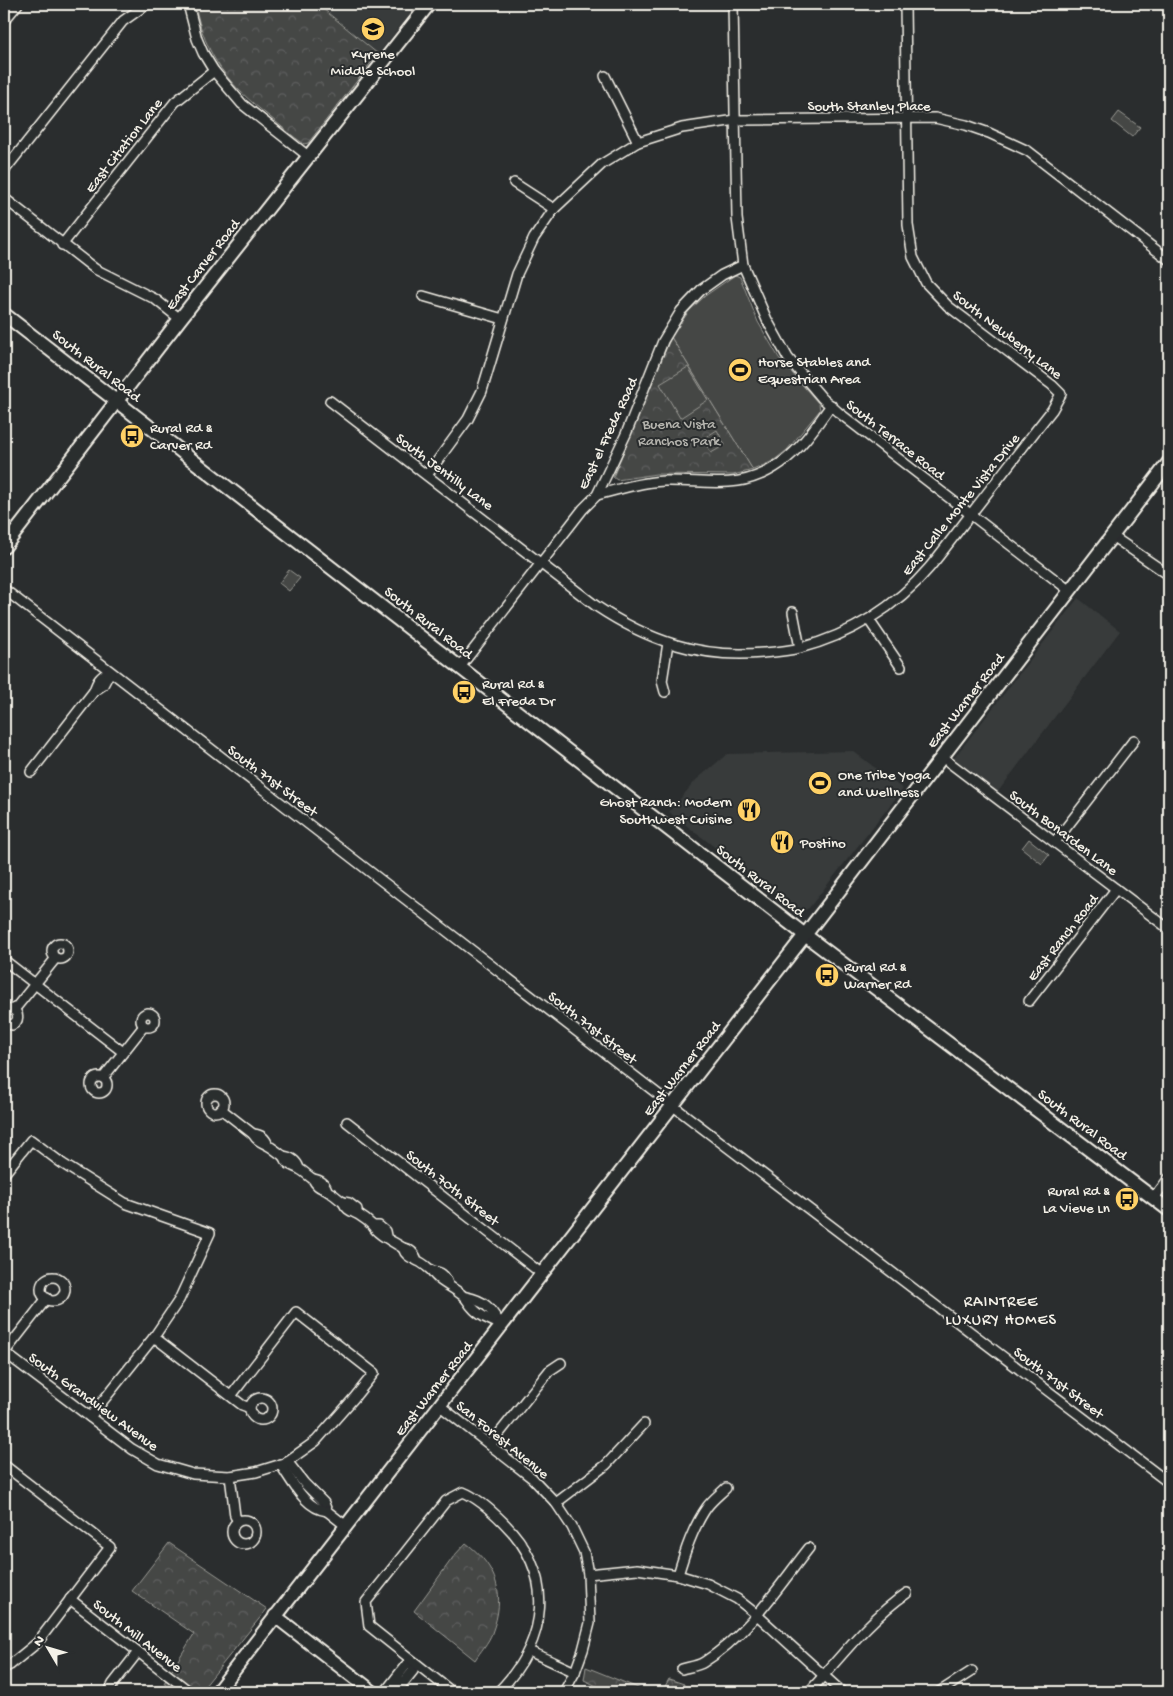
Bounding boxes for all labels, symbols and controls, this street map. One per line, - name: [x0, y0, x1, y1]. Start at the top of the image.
- school or university icon: Kyrene Middle School: [360, 16, 386, 42]
- place label: Kyrene Middle School: [331, 46, 415, 81]
- street label: East Citation Lane: [82, 95, 167, 197]
- street label: South Stanley Place: [808, 98, 931, 116]
- street label: East Carver Road: [162, 215, 245, 314]
- street label: South Newberry Lane: [948, 287, 1066, 384]
- street label: South Rural Road: [48, 326, 145, 408]
- place label: Horse Stables and Equestrian Area: [758, 354, 871, 389]
- sports icon: Horse Stables and Equestrian Area: [727, 357, 753, 383]
- street label: East el Freda Road: [575, 374, 643, 493]
- street label: South Terrace Road: [841, 396, 949, 486]
- park label: Buena Vista Ranchos Park: [638, 416, 721, 451]
- place label: Rural Rd & Carver Rd: [150, 420, 213, 455]
- bus stop icon: Rural Rd & Carver Rd: [119, 423, 145, 449]
- street label: South Jentilly Lane: [391, 430, 497, 515]
- street label: East Calle Monte Vista Drive: [899, 430, 1025, 580]
- street label: South Rural Road: [380, 583, 477, 665]
- street label: East Warner Road: [924, 649, 1010, 752]
- place label: Rural Rd & El Freda Dr: [482, 676, 556, 711]
- bus stop icon: Rural Rd & El Freda Dr: [451, 679, 477, 705]
- street label: South 71st Street: [223, 742, 322, 823]
- place label: One Tribe Yoga and Wellness: [838, 767, 931, 802]
- sports icon: One Tribe Yoga and Wellness: [807, 770, 833, 796]
- street label: South Bonarden Lane: [1005, 787, 1121, 881]
- place label: Ghost Ranch: Modern Southwest Cuisine: [600, 794, 732, 829]
- restaurant icon: Ghost Ranch: Modern Southwest Cuisine: [736, 797, 762, 823]
- restaurant icon: Postino: [769, 829, 795, 855]
- place label: Postino: [799, 835, 846, 853]
- street label: South Rural Road: [712, 841, 809, 923]
- street label: East Ranch Road: [1024, 890, 1104, 985]
- place label: Rural Rd & Warner Rd: [844, 959, 912, 994]
- bus stop icon: Rural Rd & Warner Rd: [814, 962, 840, 988]
- street label: South 71st Street: [543, 988, 642, 1070]
- street label: East Warner Road: [640, 1017, 726, 1120]
- street label: South Rural Road: [1033, 1086, 1131, 1166]
- street label: South 70th Street: [401, 1147, 504, 1232]
- place label: Rural Rd & La Vieve Ln: [1043, 1183, 1110, 1218]
- bus stop icon: Rural Rd & La Vieve Ln: [1114, 1186, 1140, 1212]
- district label: RAINTREE LUXURY HOMES: [945, 1294, 1057, 1331]
- street label: East Warner Road: [392, 1337, 478, 1440]
- street label: South 71st Street: [1009, 1344, 1108, 1425]
- street label: South Grandview Avenue: [24, 1349, 162, 1456]
- street label: San Forest Avenue: [451, 1397, 552, 1484]
- street label: South Mill Avenue: [88, 1596, 185, 1677]
- north arrow: [22, 1624, 72, 1674]
- text: N: [30, 1633, 49, 1650]

